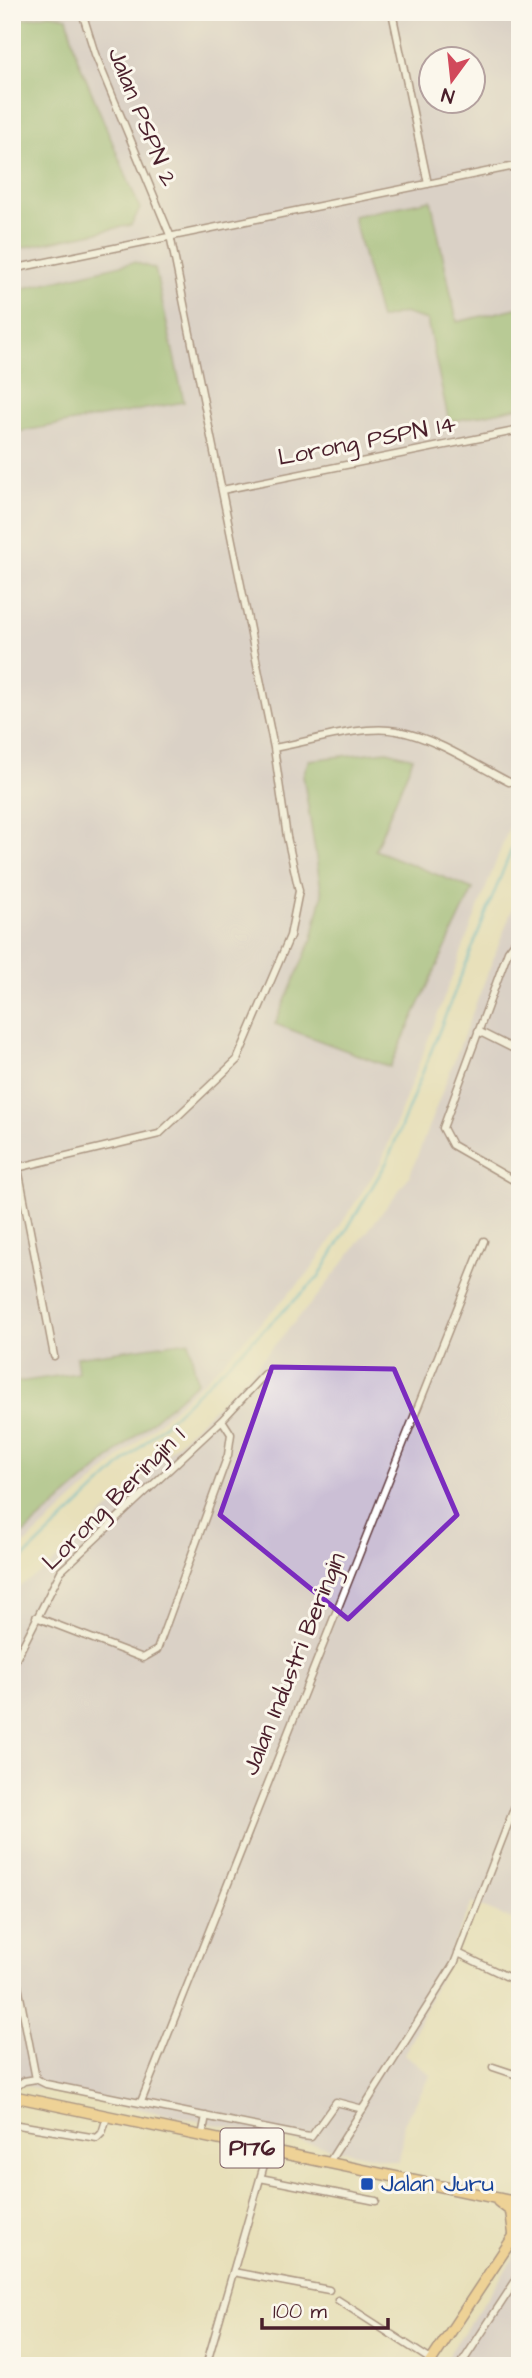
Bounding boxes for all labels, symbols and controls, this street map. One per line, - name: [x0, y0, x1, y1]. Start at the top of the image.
- street label: Jalan PSPN 2: [99, 43, 185, 192]
- north arrow: [416, 46, 486, 116]
- text: N: [439, 80, 457, 110]
- street label: Lorong PSPN 14: [275, 407, 459, 476]
- street label: Lorong Beringin 1: [35, 1420, 194, 1579]
- street label: Jalan Industri Beringin: [234, 1547, 355, 1781]
- road number: P176: [220, 2128, 284, 2168]
- place label: Jalan Juru: [381, 2167, 494, 2201]
- marker: Jalan Juru: [359, 2176, 375, 2192]
- scale bar: [262, 2287, 388, 2331]
- text: 100 m: [273, 2297, 328, 2326]

